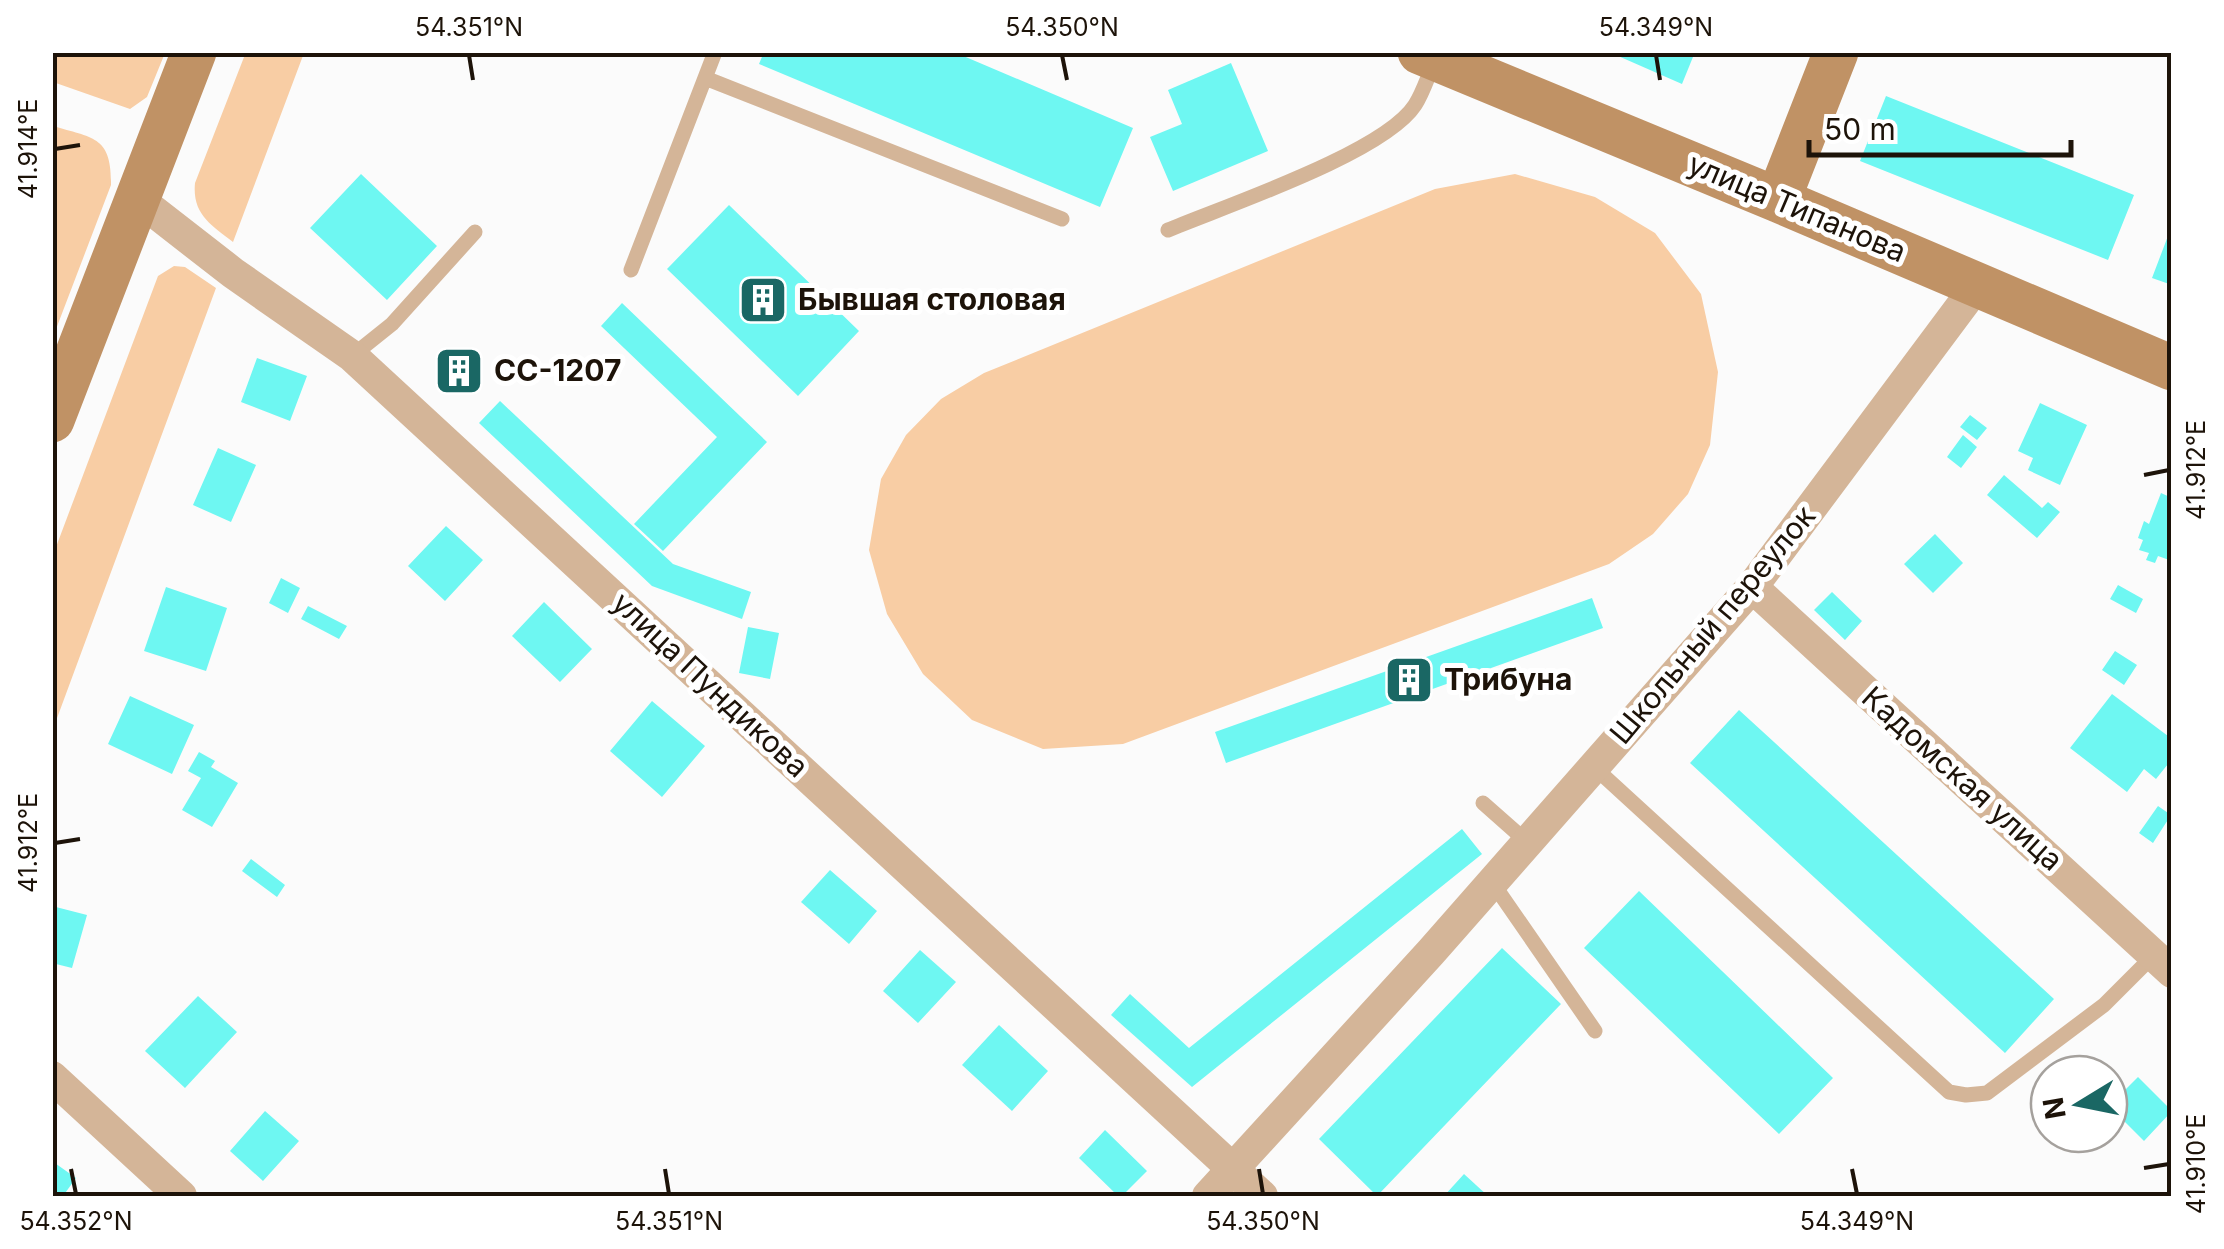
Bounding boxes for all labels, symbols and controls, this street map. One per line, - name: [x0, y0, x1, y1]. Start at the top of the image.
- text: 54.351°N: [415, 12, 523, 42]
- text: 54.350°N: [1005, 12, 1119, 42]
- text: 54.349°N: [1599, 12, 1713, 42]
- scale bar: [1809, 95, 2072, 157]
- text: 41.914°E: [13, 99, 43, 199]
- text: 50 m: [1824, 111, 1896, 147]
- street label: улица Типанова: [1683, 145, 1912, 269]
- building icon: Бывшая столовая: [737, 274, 789, 326]
- place label: Бывшая столовая: [798, 281, 1066, 317]
- building icon: СС-1207: [433, 345, 485, 397]
- place label: СС-1207: [494, 352, 621, 388]
- text: 41.912°E: [2181, 420, 2211, 520]
- street label: Школьный переулок: [1602, 498, 1822, 751]
- street label: улица Пундикова: [605, 584, 816, 784]
- building icon: Трибуна: [1383, 654, 1435, 706]
- place label: Трибуна: [1444, 661, 1572, 697]
- street label: Кадомская улица: [1855, 679, 2070, 878]
- text: 41.912°E: [13, 793, 43, 893]
- north arrow: [2029, 1054, 2129, 1154]
- text: N: [2036, 1095, 2073, 1122]
- text: 41.910°E: [2181, 1114, 2211, 1214]
- text: 54.352°N: [19, 1206, 133, 1236]
- text: 54.351°N: [615, 1206, 723, 1236]
- text: 54.350°N: [1206, 1206, 1320, 1236]
- text: 54.349°N: [1800, 1206, 1914, 1236]

